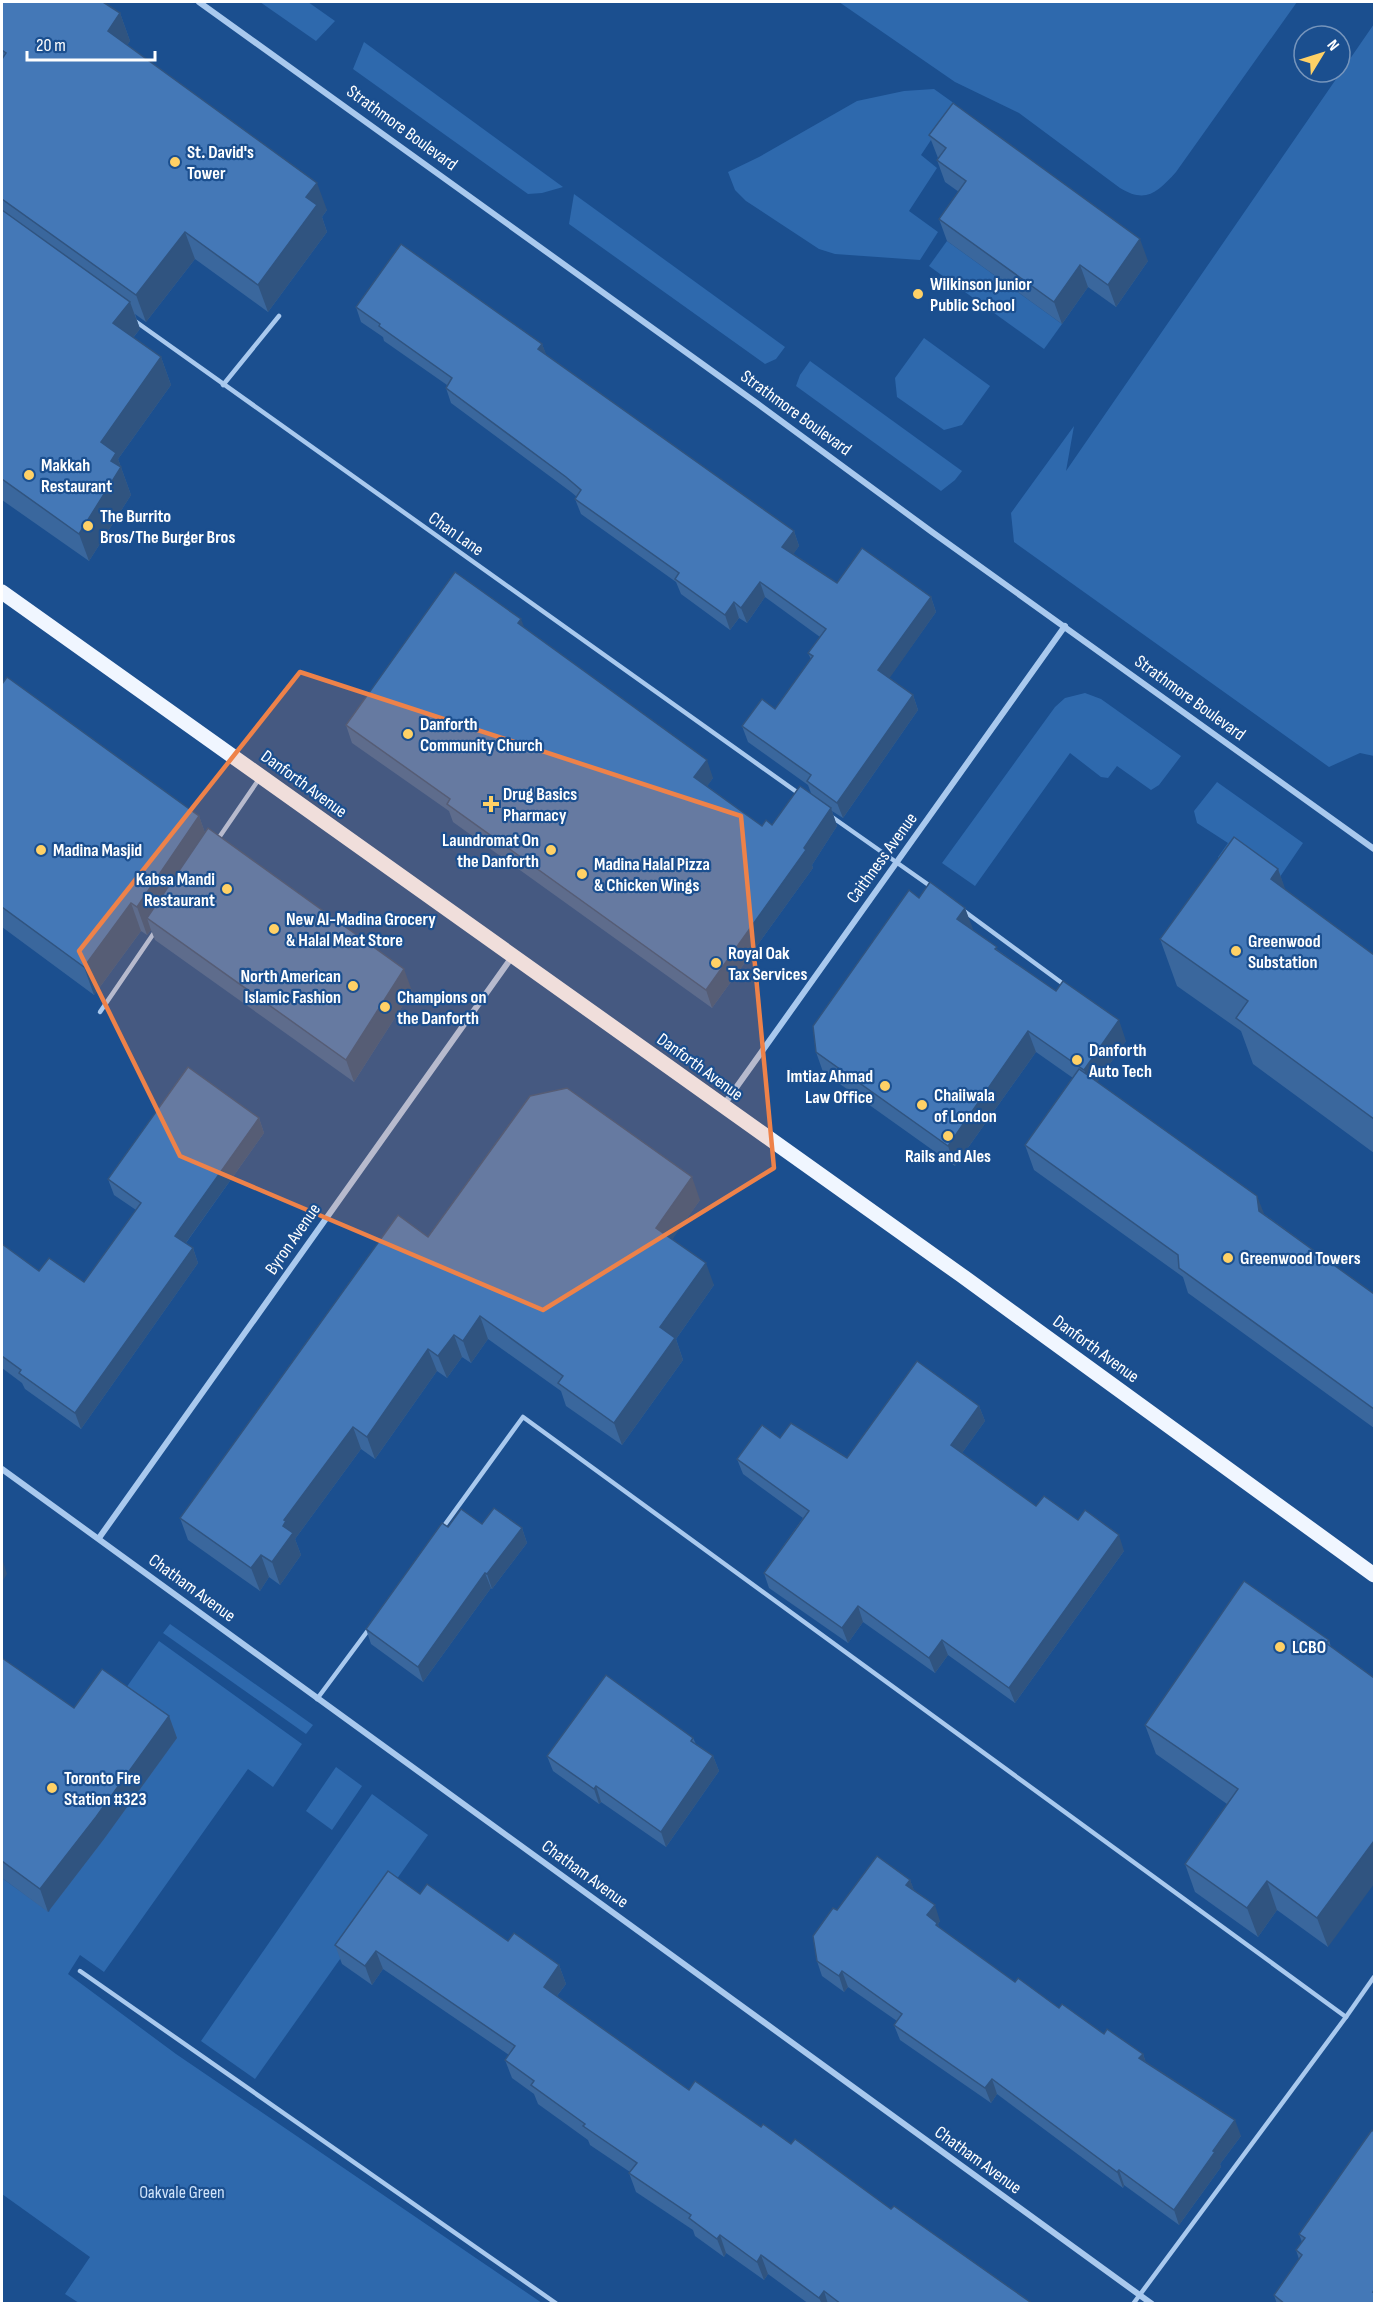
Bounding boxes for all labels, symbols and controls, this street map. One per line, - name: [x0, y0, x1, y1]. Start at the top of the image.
- scale bar: [27, 24, 154, 62]
- north arrow: [1292, 24, 1352, 84]
- text: 20 m: [36, 35, 66, 56]
- text: N: [1323, 36, 1343, 55]
- street label: Strathmore Boulevard: [343, 81, 461, 175]
- place label: St. David's Tower: [187, 142, 254, 184]
- marker: St. David's Tower: [168, 155, 182, 169]
- place label: Wilkinson Junior Public School: [930, 274, 1032, 316]
- marker: Wilkinson Junior Public School: [911, 287, 925, 301]
- street label: Strathmore Boulevard: [737, 366, 855, 460]
- place label: Makkah Restaurant: [41, 455, 112, 497]
- marker: Makkah Restaurant: [22, 468, 36, 482]
- place label: The Burrito Bros/The Burger Bros: [100, 506, 235, 548]
- street label: Chan Lane: [424, 507, 488, 561]
- marker: The Burrito Bros/The Burger Bros: [81, 519, 95, 533]
- street label: Strathmore Boulevard: [1131, 651, 1249, 745]
- place label: Danforth Community Church: [420, 714, 543, 756]
- marker: Danforth Community Church: [401, 727, 415, 741]
- street label: Danforth Avenue: [257, 746, 351, 822]
- place label: Drug Basics Pharmacy: [503, 784, 577, 826]
- marker: Drug Basics Pharmacy: [484, 797, 498, 811]
- street label: Caithness Avenue: [842, 809, 922, 907]
- place label: Laundromat On the Danforth: [442, 830, 539, 872]
- place label: Madina Masjid: [53, 840, 142, 861]
- marker: Madina Masjid: [34, 843, 48, 857]
- marker: Laundromat On the Danforth: [544, 843, 558, 857]
- place label: Madina Halal Pizza & Chicken Wings: [594, 854, 710, 896]
- marker: Madina Halal Pizza & Chicken Wings: [575, 867, 589, 881]
- place label: Kabsa Mandi Restaurant: [136, 869, 215, 911]
- marker: Kabsa Mandi Restaurant: [220, 882, 234, 896]
- place label: New Al-Madina Grocery & Halal Meat Store: [286, 909, 436, 951]
- marker: New Al-Madina Grocery & Halal Meat Store: [267, 922, 281, 936]
- place label: Greenwood Substation: [1248, 931, 1321, 973]
- place label: Royal Oak Tax Services: [728, 943, 807, 985]
- marker: Greenwood Substation: [1229, 944, 1243, 958]
- marker: Royal Oak Tax Services: [709, 956, 723, 970]
- place label: North American Islamic Fashion: [241, 966, 341, 1008]
- marker: North American Islamic Fashion: [346, 979, 360, 993]
- place label: Champions on the Danforth: [397, 987, 486, 1029]
- marker: Champions on the Danforth: [378, 1000, 392, 1014]
- street label: Danforth Avenue: [653, 1029, 747, 1105]
- place label: Danforth Auto Tech: [1088, 1040, 1152, 1082]
- marker: Danforth Auto Tech: [1070, 1053, 1084, 1067]
- place label: Imtiaz Ahmad Law Office: [786, 1066, 873, 1108]
- marker: Imtiaz Ahmad Law Office: [878, 1079, 892, 1093]
- place label: Chaiiwala of London: [934, 1085, 997, 1127]
- marker: Chaiiwala of London: [915, 1098, 929, 1112]
- marker: Rails and Ales: [941, 1129, 955, 1143]
- place label: Rails and Ales: [905, 1146, 991, 1167]
- street label: Byron Avenue: [261, 1199, 325, 1279]
- place label: Greenwood Towers: [1240, 1248, 1361, 1269]
- marker: Greenwood Towers: [1221, 1251, 1235, 1265]
- street label: Danforth Avenue: [1049, 1311, 1143, 1387]
- street label: Chatham Avenue: [145, 1550, 239, 1626]
- place label: LCBO: [1292, 1637, 1326, 1658]
- marker: LCBO: [1273, 1640, 1287, 1654]
- place label: Toronto Fire Station #323: [64, 1768, 146, 1810]
- marker: Toronto Fire Station #323: [45, 1781, 59, 1795]
- street label: Chatham Avenue: [538, 1836, 632, 1912]
- street label: Chatham Avenue: [931, 2122, 1025, 2198]
- park label: Oakvale Green: [139, 2182, 225, 2203]

